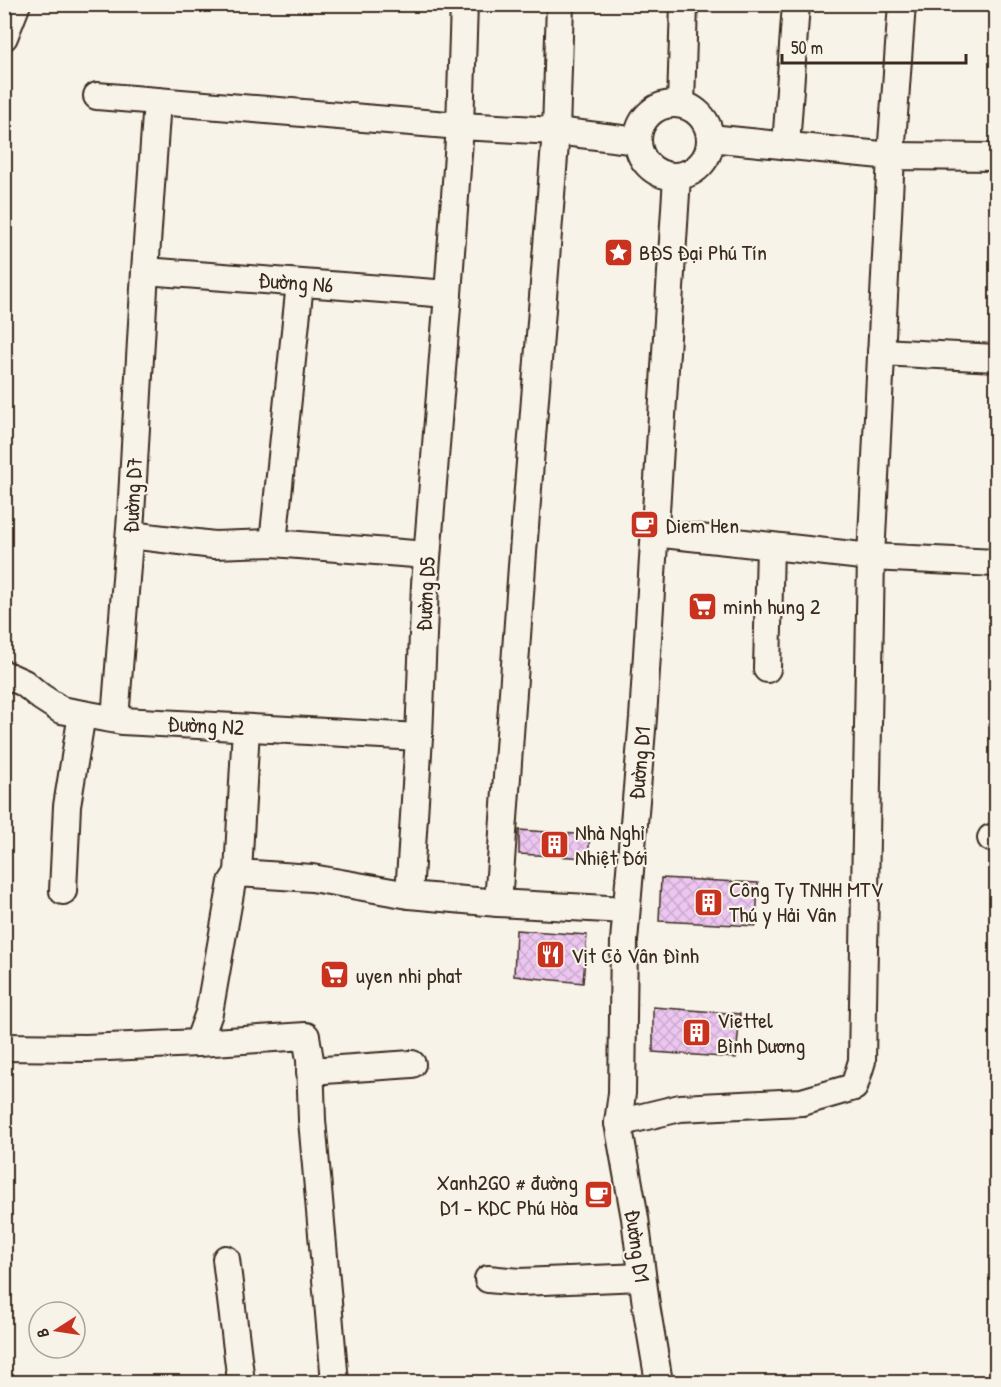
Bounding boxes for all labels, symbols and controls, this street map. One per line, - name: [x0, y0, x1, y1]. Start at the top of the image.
- scale bar: [782, 27, 966, 65]
- text: 50 m: [791, 35, 823, 60]
- place icon: BĐS Đại Phú Tín: [602, 236, 634, 268]
- place label: BĐS Đại Phú Tín: [639, 237, 767, 267]
- street label: Đường N6: [258, 264, 335, 300]
- street label: Đường D7: [115, 456, 149, 534]
- cafe icon: Diem Hen: [629, 509, 661, 541]
- place label: Diem Hen: [666, 510, 739, 540]
- street label: Đường D5: [408, 556, 442, 632]
- supermarket icon: minh hung 2: [686, 590, 718, 622]
- place label: minh hung 2: [723, 591, 821, 621]
- street label: Đường N2: [167, 708, 246, 742]
- street label: Đường D1: [621, 725, 657, 801]
- place label: Nhà Nghỉ Nhiệt Đới: [575, 817, 648, 872]
- building icon: Nhà Nghỉ Nhiệt Đới: [538, 829, 570, 861]
- place label: Công Ty TNHH MTV Thú y Hải Vân: [729, 874, 883, 929]
- building icon: Công Ty TNHH MTV Thú y Hải Vân: [692, 886, 724, 918]
- restaurant icon: Vịt Cỏ Vân Đình: [534, 939, 566, 971]
- place label: Vịt Cỏ Vân Đình: [571, 940, 699, 970]
- supermarket icon: uyen nhi phat: [319, 959, 351, 991]
- place label: uyen nhi phat: [356, 960, 462, 990]
- place label: Viettel Bình Dương: [717, 1005, 805, 1060]
- building icon: Viettel Bình Dương: [680, 1017, 712, 1049]
- place label: Xanh2GO # đường D1 - KDC Phú Hòa: [436, 1167, 578, 1222]
- cafe icon: Xanh2GO # đường D1 - KDC Phú Hòa: [583, 1179, 615, 1211]
- street label: Đường D1: [618, 1208, 658, 1284]
- north arrow: [27, 1300, 87, 1360]
- text: B: [31, 1327, 54, 1339]

